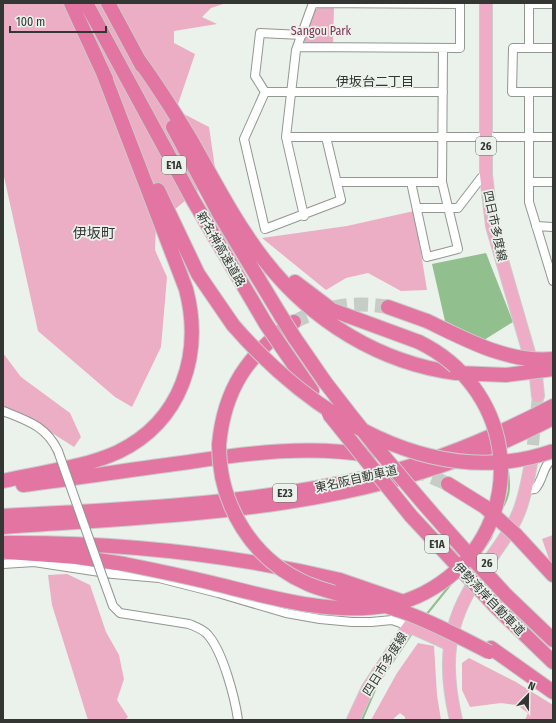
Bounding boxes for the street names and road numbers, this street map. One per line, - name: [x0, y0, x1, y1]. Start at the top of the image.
- road number: 26: [476, 137, 496, 155]
- road number: E1A: [162, 156, 186, 174]
- street label: 四日市多度線: [481, 189, 509, 263]
- street label: 新名神高速道路: [194, 209, 248, 289]
- street label: 東名阪自動車道: [313, 463, 399, 495]
- road number: E23: [273, 484, 297, 502]
- road number: E1A: [425, 535, 449, 553]
- road number: 26: [477, 554, 497, 572]
- street label: 伊勢湾岸自動車道: [451, 560, 527, 638]
- street label: 四日市多度線: [360, 630, 410, 698]

